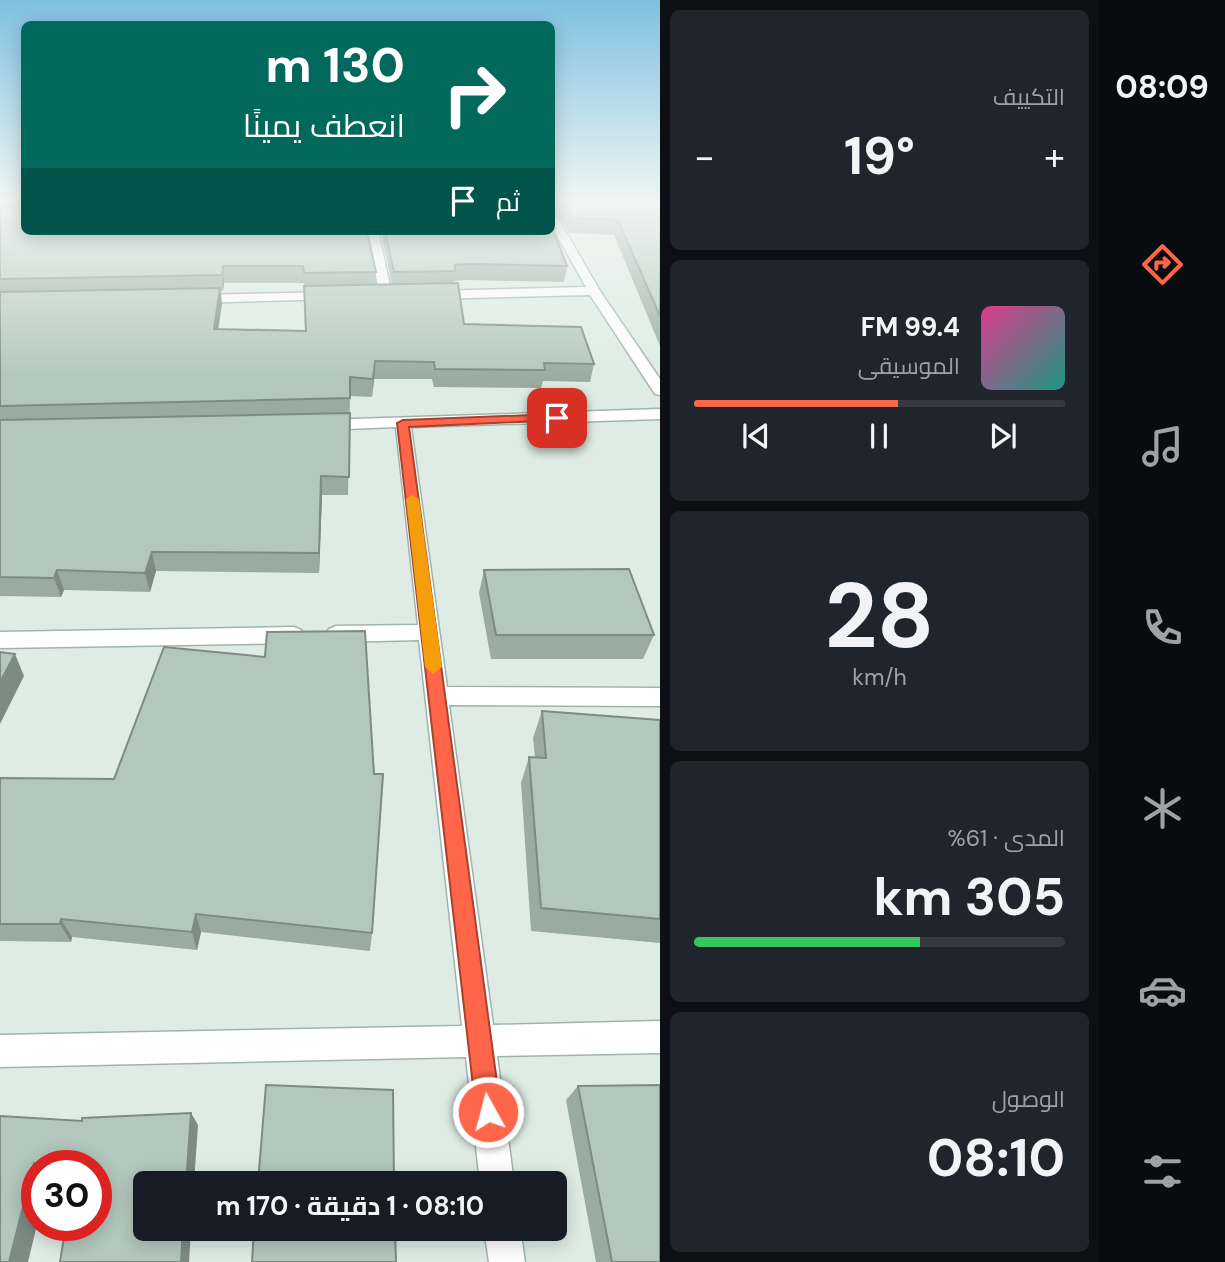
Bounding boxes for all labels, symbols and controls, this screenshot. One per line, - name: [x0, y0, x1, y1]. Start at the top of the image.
- text: 130 m: [265, 33, 405, 97]
- icon: right: [429, 49, 520, 140]
- text: 08:09: [1115, 66, 1209, 108]
- text: التكييف: [993, 82, 1065, 112]
- text: انعطف يمينًا: [243, 105, 405, 147]
- text: 19°: [844, 122, 915, 190]
- text: −: [694, 132, 715, 182]
- text: +: [1044, 132, 1065, 182]
- icon: arrive: [444, 182, 482, 220]
- text: ثم: [496, 185, 520, 219]
- icon: directions: [1138, 240, 1187, 289]
- text: 99.4 FM: [861, 310, 960, 344]
- text: الموسيقى: [858, 351, 960, 381]
- pin: [527, 388, 587, 448]
- icon: arrive: [538, 399, 576, 437]
- icon: previous: [737, 417, 775, 455]
- icon: pause: [860, 417, 898, 455]
- icon: next: [984, 417, 1022, 455]
- icon: music: [1138, 422, 1187, 471]
- text: 28: [825, 557, 934, 675]
- icon: phone: [1138, 603, 1187, 652]
- text: km/h: [852, 662, 907, 692]
- icon: climate: [1138, 784, 1187, 833]
- text: المدى · 61%: [948, 823, 1065, 853]
- text: 305 km: [873, 863, 1065, 931]
- icon: car: [1138, 966, 1187, 1015]
- position arrow: [451, 1075, 525, 1149]
- text: الوصول: [992, 1084, 1065, 1114]
- text: 08:10: [927, 1124, 1065, 1192]
- icon: filters: [1138, 1147, 1187, 1196]
- speed limit sign: 30: [21, 1150, 112, 1241]
- text: 08:10 · 1 دقيقة · 170 m: [216, 1189, 484, 1223]

